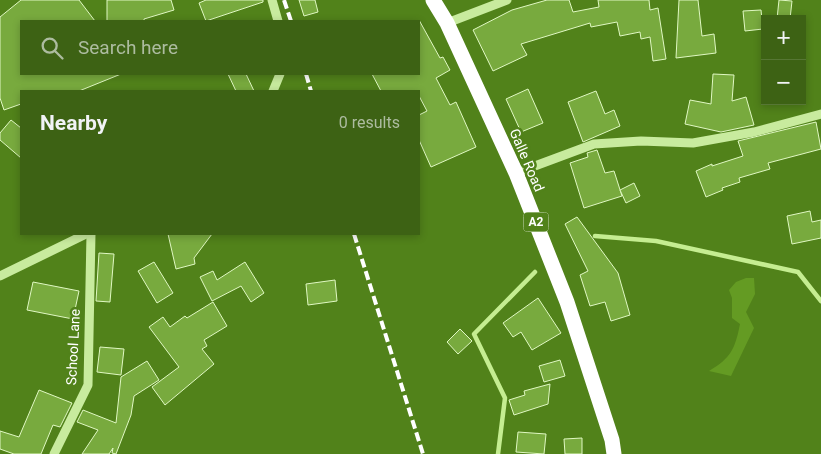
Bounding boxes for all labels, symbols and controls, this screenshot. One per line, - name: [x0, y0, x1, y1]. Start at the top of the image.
- map controls: [761, 15, 806, 105]
- button: +: [761, 15, 806, 60]
- search box: [20, 20, 420, 75]
- icon: search: [38, 34, 66, 62]
- text: Search here: [78, 36, 178, 59]
- button: −: [761, 60, 806, 105]
- text: Nearby: [40, 111, 107, 135]
- text: 0 results: [339, 113, 400, 132]
- street label: Galle Road: [507, 126, 547, 194]
- road number: A2: [524, 212, 548, 232]
- street label: School Lane: [63, 308, 83, 386]

